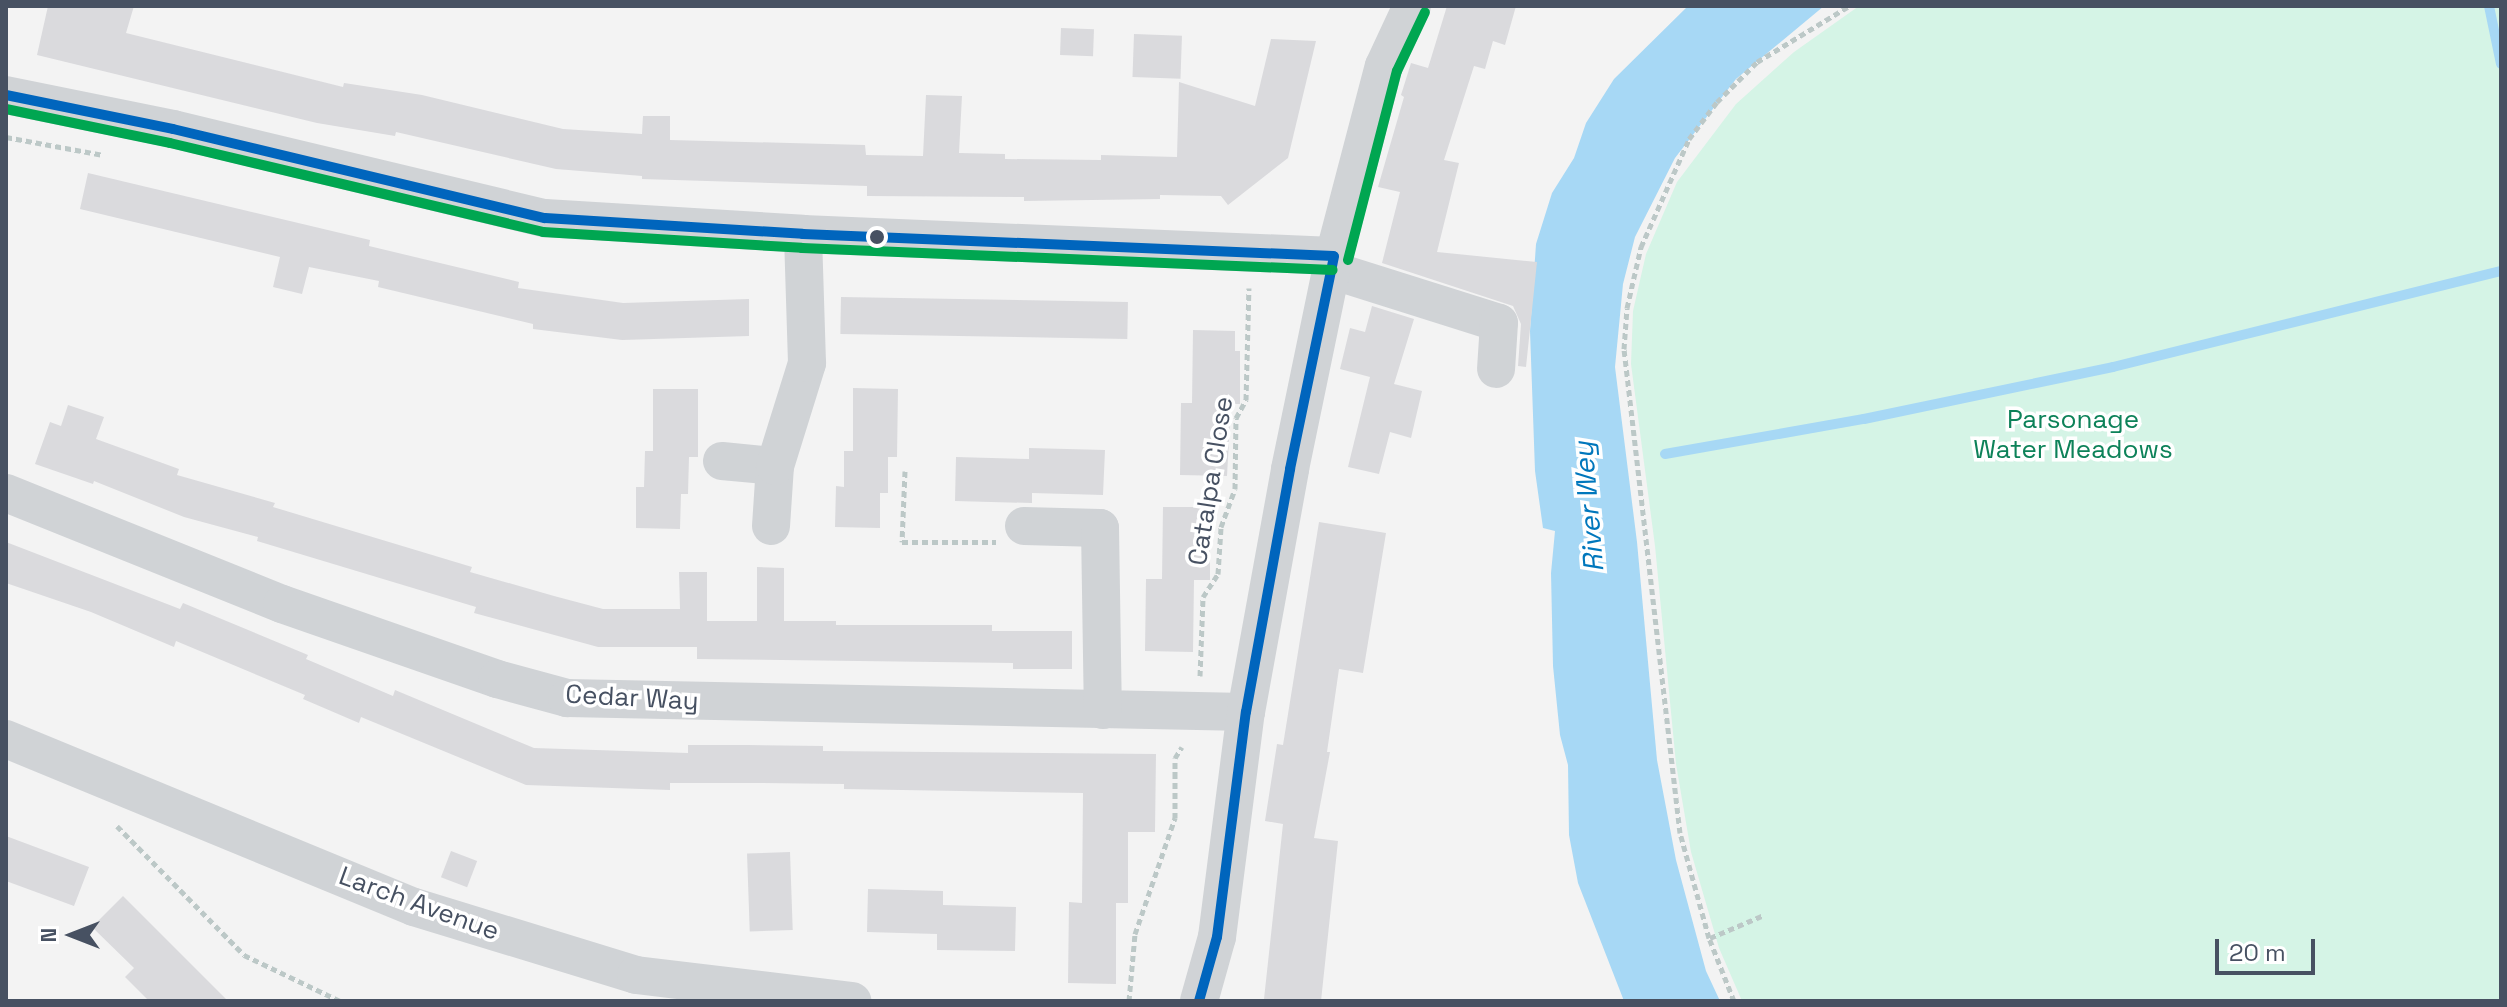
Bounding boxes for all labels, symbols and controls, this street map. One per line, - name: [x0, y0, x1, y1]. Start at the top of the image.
- unlabelled marker: [869, 229, 885, 245]
- street label: Catalpa Close: [1182, 394, 1240, 568]
- park label: Parsonage Water Meadows: [1973, 404, 2173, 466]
- water label: River Wey: [1566, 440, 1610, 574]
- street label: Cedar Way: [565, 679, 699, 717]
- street label: Larch Avenue: [335, 861, 503, 947]
- north arrow: [32, 895, 112, 975]
- scale bar: [2219, 923, 2319, 973]
- text: N: [34, 928, 62, 942]
- text: 20 m: [2229, 937, 2286, 968]

